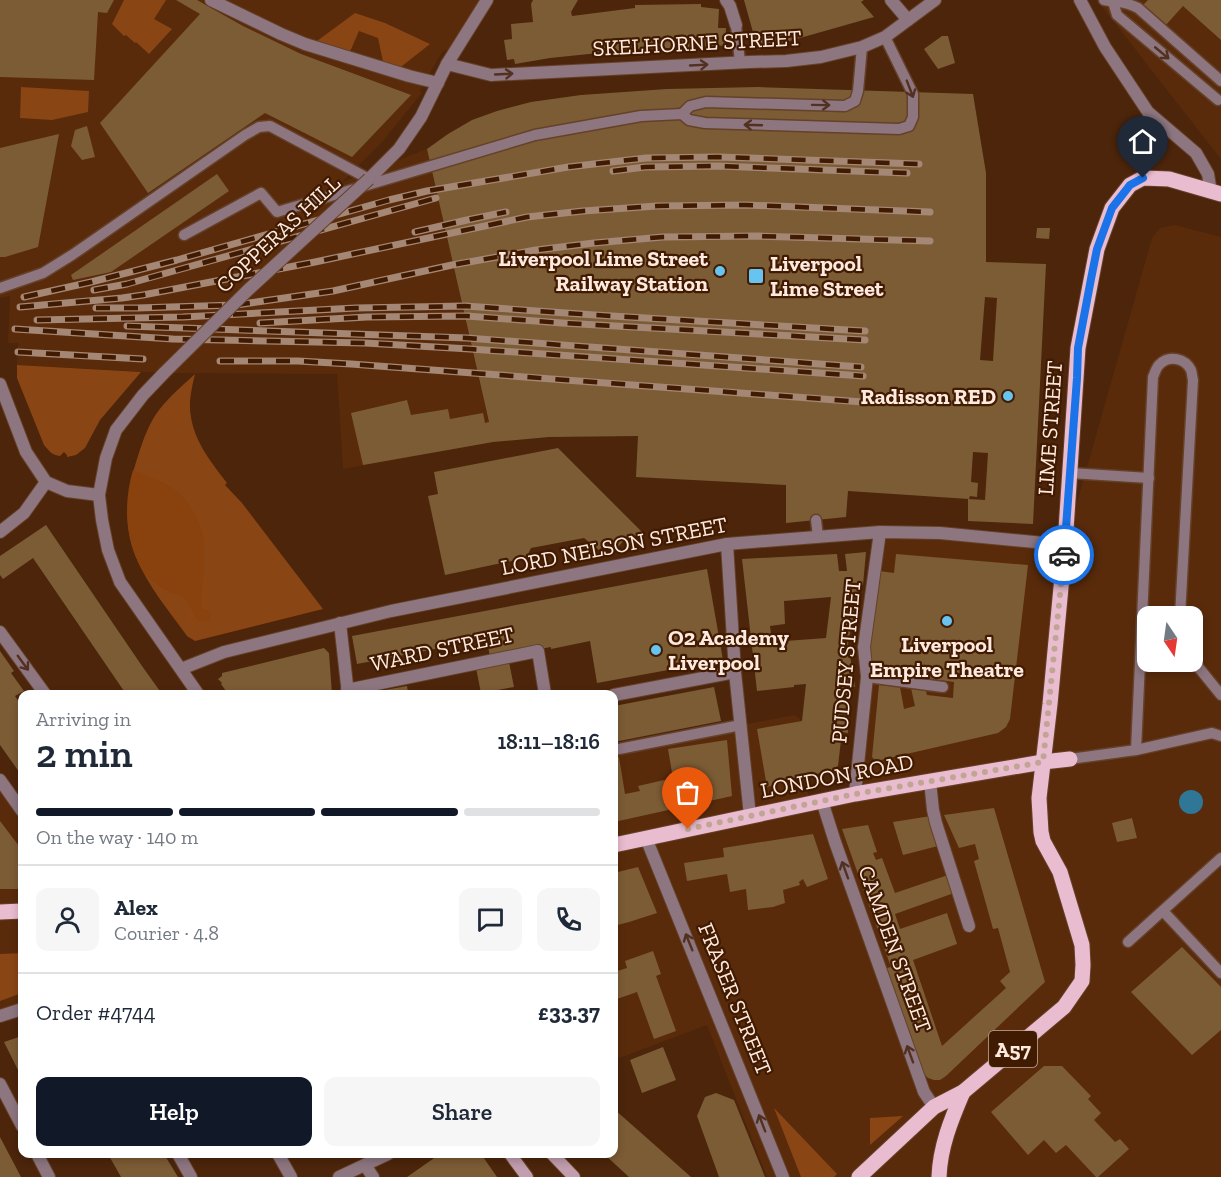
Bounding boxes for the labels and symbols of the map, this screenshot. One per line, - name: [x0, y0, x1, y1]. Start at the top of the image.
- street label: SKELHORNE STREET: [592, 24, 802, 62]
- one-way arrow: [1154, 46, 1169, 60]
- one-way arrow: [689, 59, 709, 70]
- one-way arrow: [494, 69, 514, 80]
- one-way arrow: [905, 80, 916, 98]
- one-way arrow: [811, 100, 831, 111]
- pin: [1117, 116, 1168, 178]
- one-way arrow: [743, 119, 763, 131]
- street label: COPPERAS HILL: [210, 170, 346, 298]
- place label: Liverpool Lime Street Railway Station: [498, 245, 708, 297]
- place label: Liverpool Lime Street: [770, 250, 884, 302]
- marker: Liverpool Lime Street Railway Station: [713, 264, 727, 278]
- marker: Liverpool Lime Street: [747, 267, 765, 285]
- street label: LIME STREET: [1032, 359, 1068, 496]
- place label: Radisson RED: [860, 383, 996, 410]
- marker: Radisson RED: [1001, 389, 1015, 403]
- street label: LORD NELSON STREET: [498, 511, 730, 581]
- courier: [1034, 525, 1094, 585]
- street label: PUDSEY STREET: [825, 577, 867, 744]
- north arrow: [1137, 606, 1203, 672]
- marker: Liverpool Empire Theatre: [940, 614, 954, 628]
- street label: WARD STREET: [368, 621, 517, 677]
- place label: O2 Academy Liverpool: [668, 624, 789, 676]
- place label: Liverpool Empire Theatre: [870, 631, 1024, 683]
- marker: O2 Academy Liverpool: [649, 643, 663, 657]
- one-way arrow: [16, 655, 29, 671]
- street label: LONDON ROAD: [758, 748, 916, 804]
- pin: [662, 767, 713, 829]
- one-way arrow: [838, 862, 849, 880]
- street label: CAMDEN STREET: [852, 862, 938, 1037]
- street label: FRASER STREET: [692, 919, 778, 1079]
- one-way arrow: [682, 933, 693, 951]
- road number: A57: [989, 1031, 1037, 1067]
- one-way arrow: [904, 1045, 915, 1064]
- one-way arrow: [755, 1114, 766, 1132]

